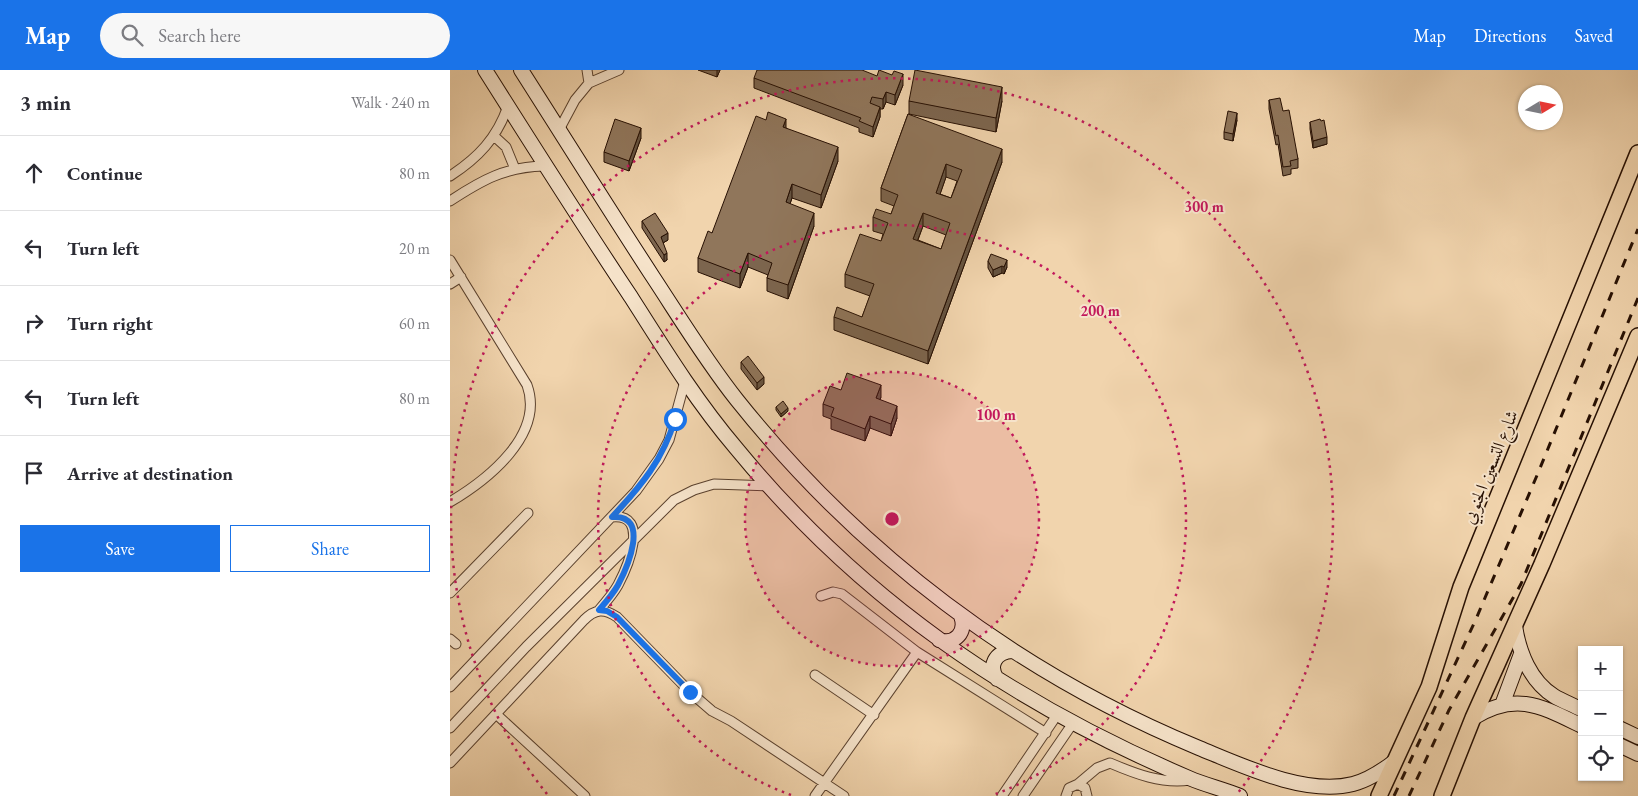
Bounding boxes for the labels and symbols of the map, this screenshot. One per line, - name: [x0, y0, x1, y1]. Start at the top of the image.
- north arrow: [1518, 85, 1563, 130]
- text: 300 m: [1184, 197, 1224, 216]
- text: 200 m: [1080, 301, 1120, 320]
- text: 100 m: [976, 405, 1016, 424]
- street label: شارع التسعين الجنوبي: [1456, 406, 1527, 529]
- route start: [664, 408, 687, 431]
- centre of rings: [883, 510, 901, 528]
- route end: [679, 681, 702, 704]

